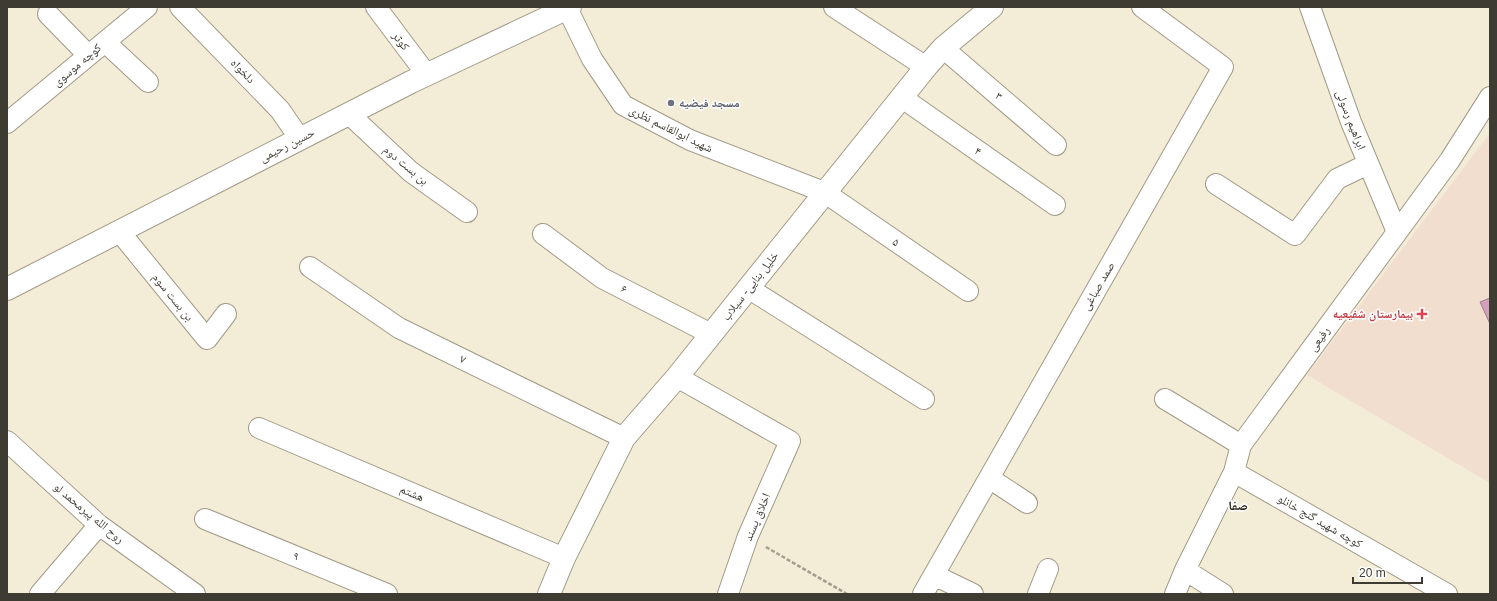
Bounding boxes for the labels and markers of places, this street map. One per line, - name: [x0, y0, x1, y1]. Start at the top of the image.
- place label: مسجد فیضیه: [679, 96, 740, 110]
- marker: مسجد فیضیه: [666, 98, 676, 108]
- place label: بیمارستان شفیعیه: [1333, 307, 1413, 322]
- marker: بیمارستان شفیعیه: [1416, 308, 1428, 320]

